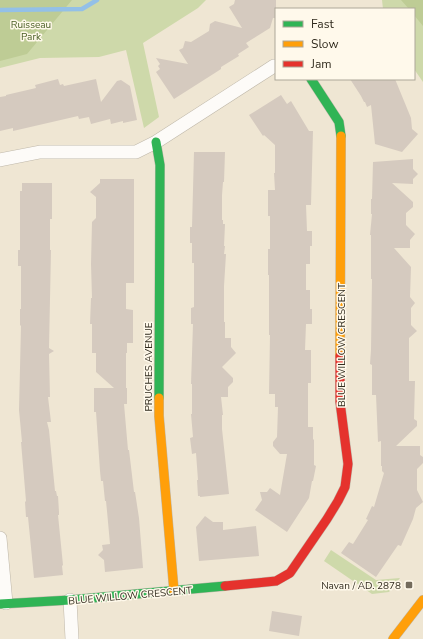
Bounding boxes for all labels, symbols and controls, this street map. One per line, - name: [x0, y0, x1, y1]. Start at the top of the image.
- legend: [275, 8, 415, 80]
- text: Fast: [311, 16, 334, 32]
- park label: Ruisseau Park: [11, 18, 51, 44]
- text: Slow: [311, 36, 339, 52]
- text: Jam: [310, 56, 332, 72]
- street label: BLUE WILLOW CRESCENT: [335, 283, 349, 407]
- street label: PRUCHES AVENUE: [142, 322, 156, 412]
- place label: Navan / AD. 2878: [321, 579, 401, 593]
- marker: Navan / AD. 2878: [404, 580, 414, 590]
- street label: BLUE WILLOW CRESCENT: [68, 584, 192, 608]

